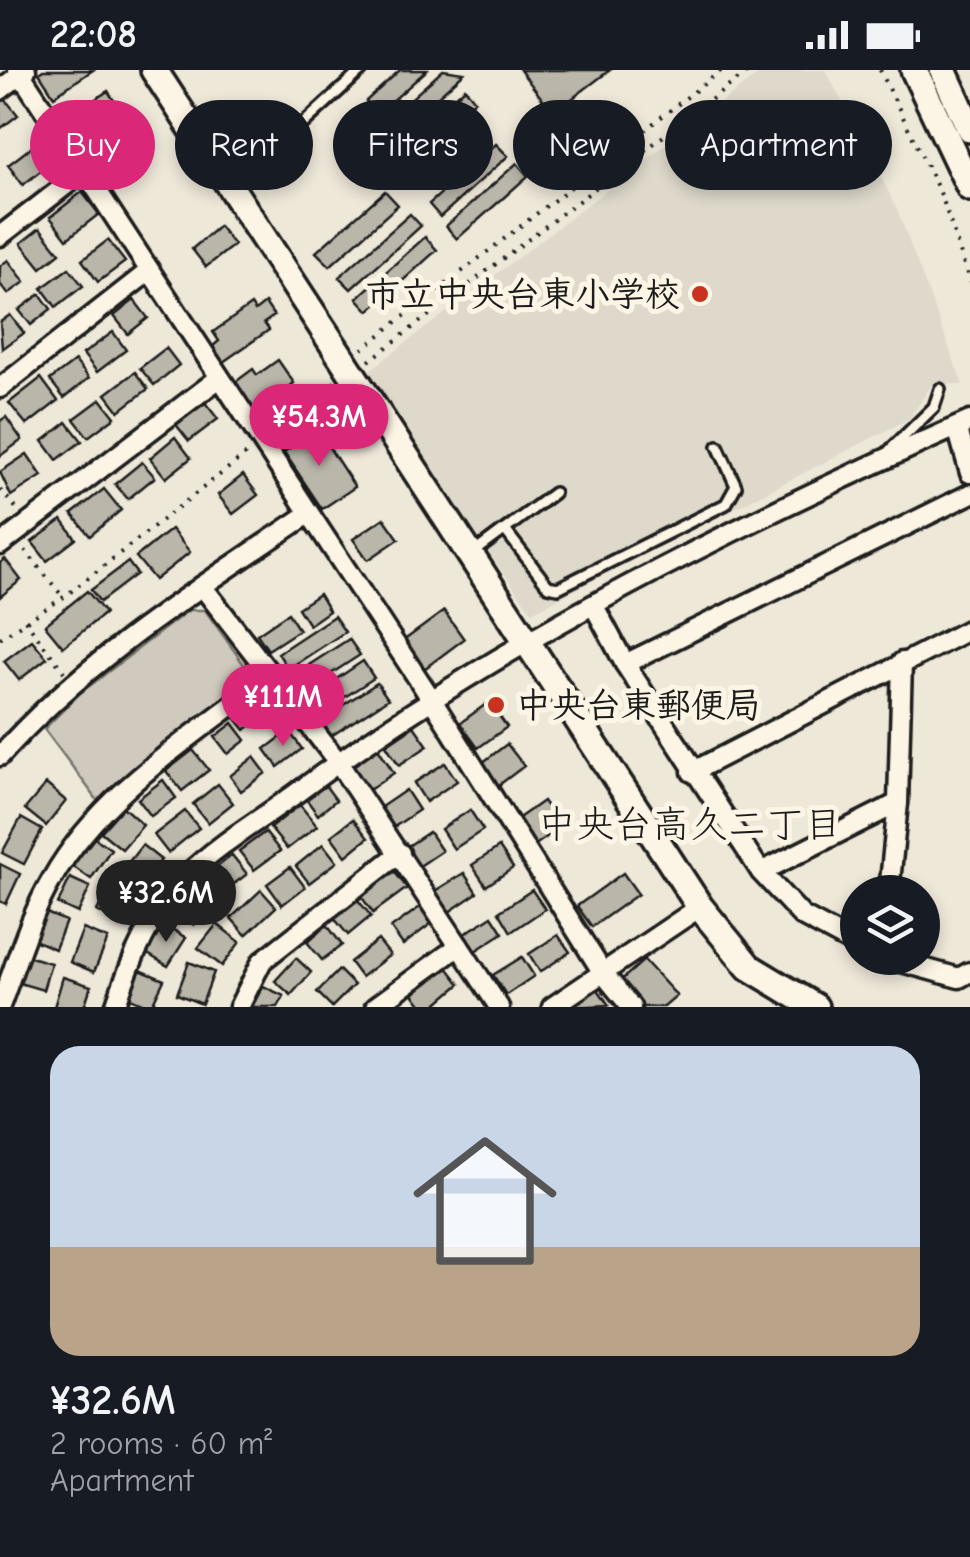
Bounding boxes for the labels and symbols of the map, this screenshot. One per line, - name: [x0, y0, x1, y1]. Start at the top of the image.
- place label: 市立中央台東小学校: [365, 274, 680, 315]
- marker: 市立中央台東小学校: [689, 283, 711, 305]
- pin: ¥54.3M: [238, 384, 400, 469]
- pin: ¥111M: [213, 664, 353, 749]
- place label: 中央台東郵便局: [516, 685, 761, 726]
- marker: 中央台東郵便局: [485, 694, 507, 716]
- district label: 中央台高久二丁目: [538, 803, 842, 847]
- pin: ¥32.6M: [85, 860, 247, 945]

